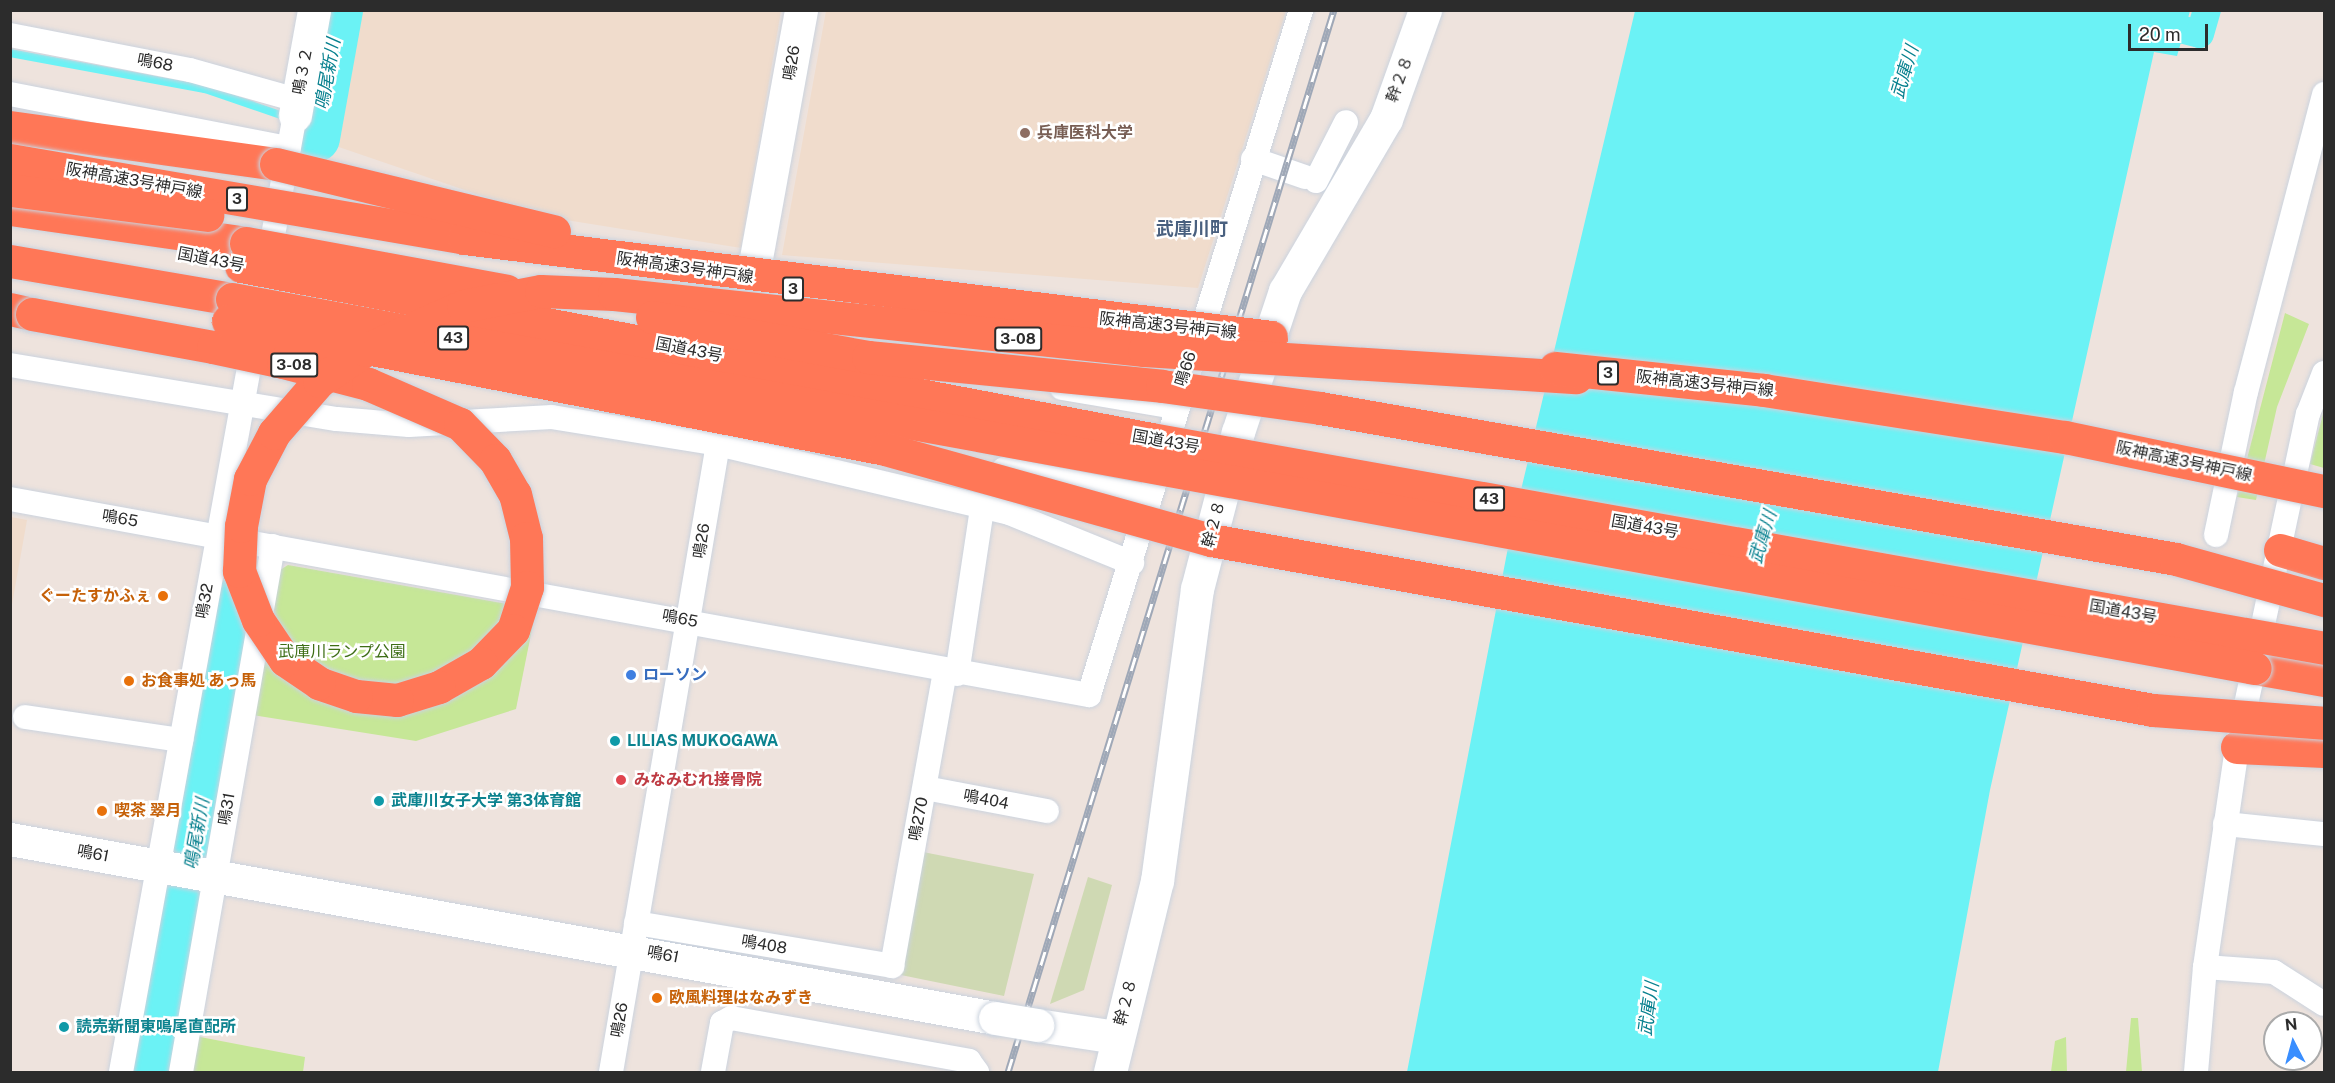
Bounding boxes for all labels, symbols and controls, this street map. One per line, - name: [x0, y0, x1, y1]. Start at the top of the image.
- scale bar: [2131, 12, 2210, 50]
- text: 20 m: [2139, 24, 2181, 45]
- water label: 鳴尾新川: [311, 37, 345, 111]
- water label: 武庫川: [1887, 43, 1923, 101]
- street label: 鳴26: [779, 44, 805, 82]
- street label: 鳴３２: [289, 46, 317, 96]
- street label: 鳴68: [135, 50, 175, 76]
- street label: 幹２８: [1383, 53, 1417, 105]
- place label: 兵庫医科大学: [1037, 123, 1133, 143]
- marker: 兵庫医科大学: [1018, 126, 1032, 140]
- street label: 阪神高速3号神戸線: [64, 160, 204, 202]
- road number: 3: [225, 187, 249, 211]
- district label: 武庫川町: [1156, 218, 1228, 240]
- street label: 国道43号: [176, 244, 246, 276]
- street label: 阪神高速3号神戸線: [615, 249, 755, 287]
- road number: 3: [781, 277, 805, 301]
- street label: 阪神高速3号神戸線: [1098, 309, 1238, 343]
- road number: 43: [436, 326, 470, 350]
- road number: 3-08: [994, 327, 1042, 351]
- street label: 国道43号: [654, 334, 724, 366]
- street label: 鳴66: [1171, 349, 1201, 389]
- road number: 3-08: [270, 353, 318, 377]
- road number: 3: [1596, 361, 1620, 385]
- street label: 阪神高速3号神戸線: [1635, 367, 1775, 401]
- street label: 国道43号: [1131, 427, 1201, 457]
- street label: 阪神高速3号神戸線: [2114, 438, 2254, 486]
- road number: 43: [1472, 487, 1506, 511]
- street label: 幹２８: [1199, 498, 1229, 550]
- street label: 鳴65: [101, 506, 139, 532]
- water label: 武庫川: [1745, 508, 1781, 566]
- street label: 国道43号: [1610, 512, 1680, 542]
- street label: 鳴26: [690, 522, 714, 560]
- street label: 鳴32: [192, 582, 218, 620]
- place label: ぐーたすかふぇ: [39, 586, 151, 606]
- marker: ぐーたすかふぇ: [156, 589, 170, 603]
- street label: 国道43号: [2088, 597, 2158, 627]
- street label: 鳴65: [660, 606, 700, 632]
- park label: 武庫川ランプ公園: [278, 642, 406, 662]
- place label: ローソン: [643, 665, 707, 685]
- marker: ローソン: [624, 668, 638, 682]
- place label: お食事処 あっ馬: [141, 671, 257, 691]
- marker: お食事処 あっ馬: [122, 674, 136, 688]
- place label: LILIAS MUKOGAWA: [627, 731, 778, 751]
- marker: LILIAS MUKOGAWA: [608, 734, 622, 748]
- place label: みなみむれ接骨院: [634, 770, 762, 790]
- marker: みなみむれ接骨院: [612, 771, 630, 789]
- street label: 鳴404: [962, 786, 1010, 814]
- street label: 鳴31: [215, 791, 239, 827]
- place label: 武庫川女子大学 第3体育館: [391, 791, 581, 811]
- marker: 武庫川女子大学 第3体育館: [372, 794, 386, 808]
- street label: 鳴270: [905, 795, 933, 843]
- water label: 鳴尾新川: [180, 797, 214, 871]
- place label: 喫茶 翠月: [114, 801, 182, 821]
- marker: 喫茶 翠月: [95, 804, 109, 818]
- street label: 鳴61: [75, 841, 111, 867]
- street label: 鳴408: [740, 932, 788, 958]
- street label: 鳴61: [645, 942, 681, 968]
- street label: 幹２８: [1111, 976, 1141, 1028]
- water label: 武庫川: [1635, 981, 1663, 1037]
- place label: 欧風料理はなみずき: [669, 988, 813, 1008]
- marker: 欧風料理はなみずき: [650, 991, 664, 1005]
- street label: 鳴26: [607, 1001, 633, 1039]
- north arrow: [2263, 1011, 2323, 1071]
- text: N: [2284, 1014, 2298, 1035]
- place label: 読売新聞東鳴尾直配所: [76, 1017, 236, 1037]
- marker: 読売新聞東鳴尾直配所: [57, 1020, 71, 1034]

